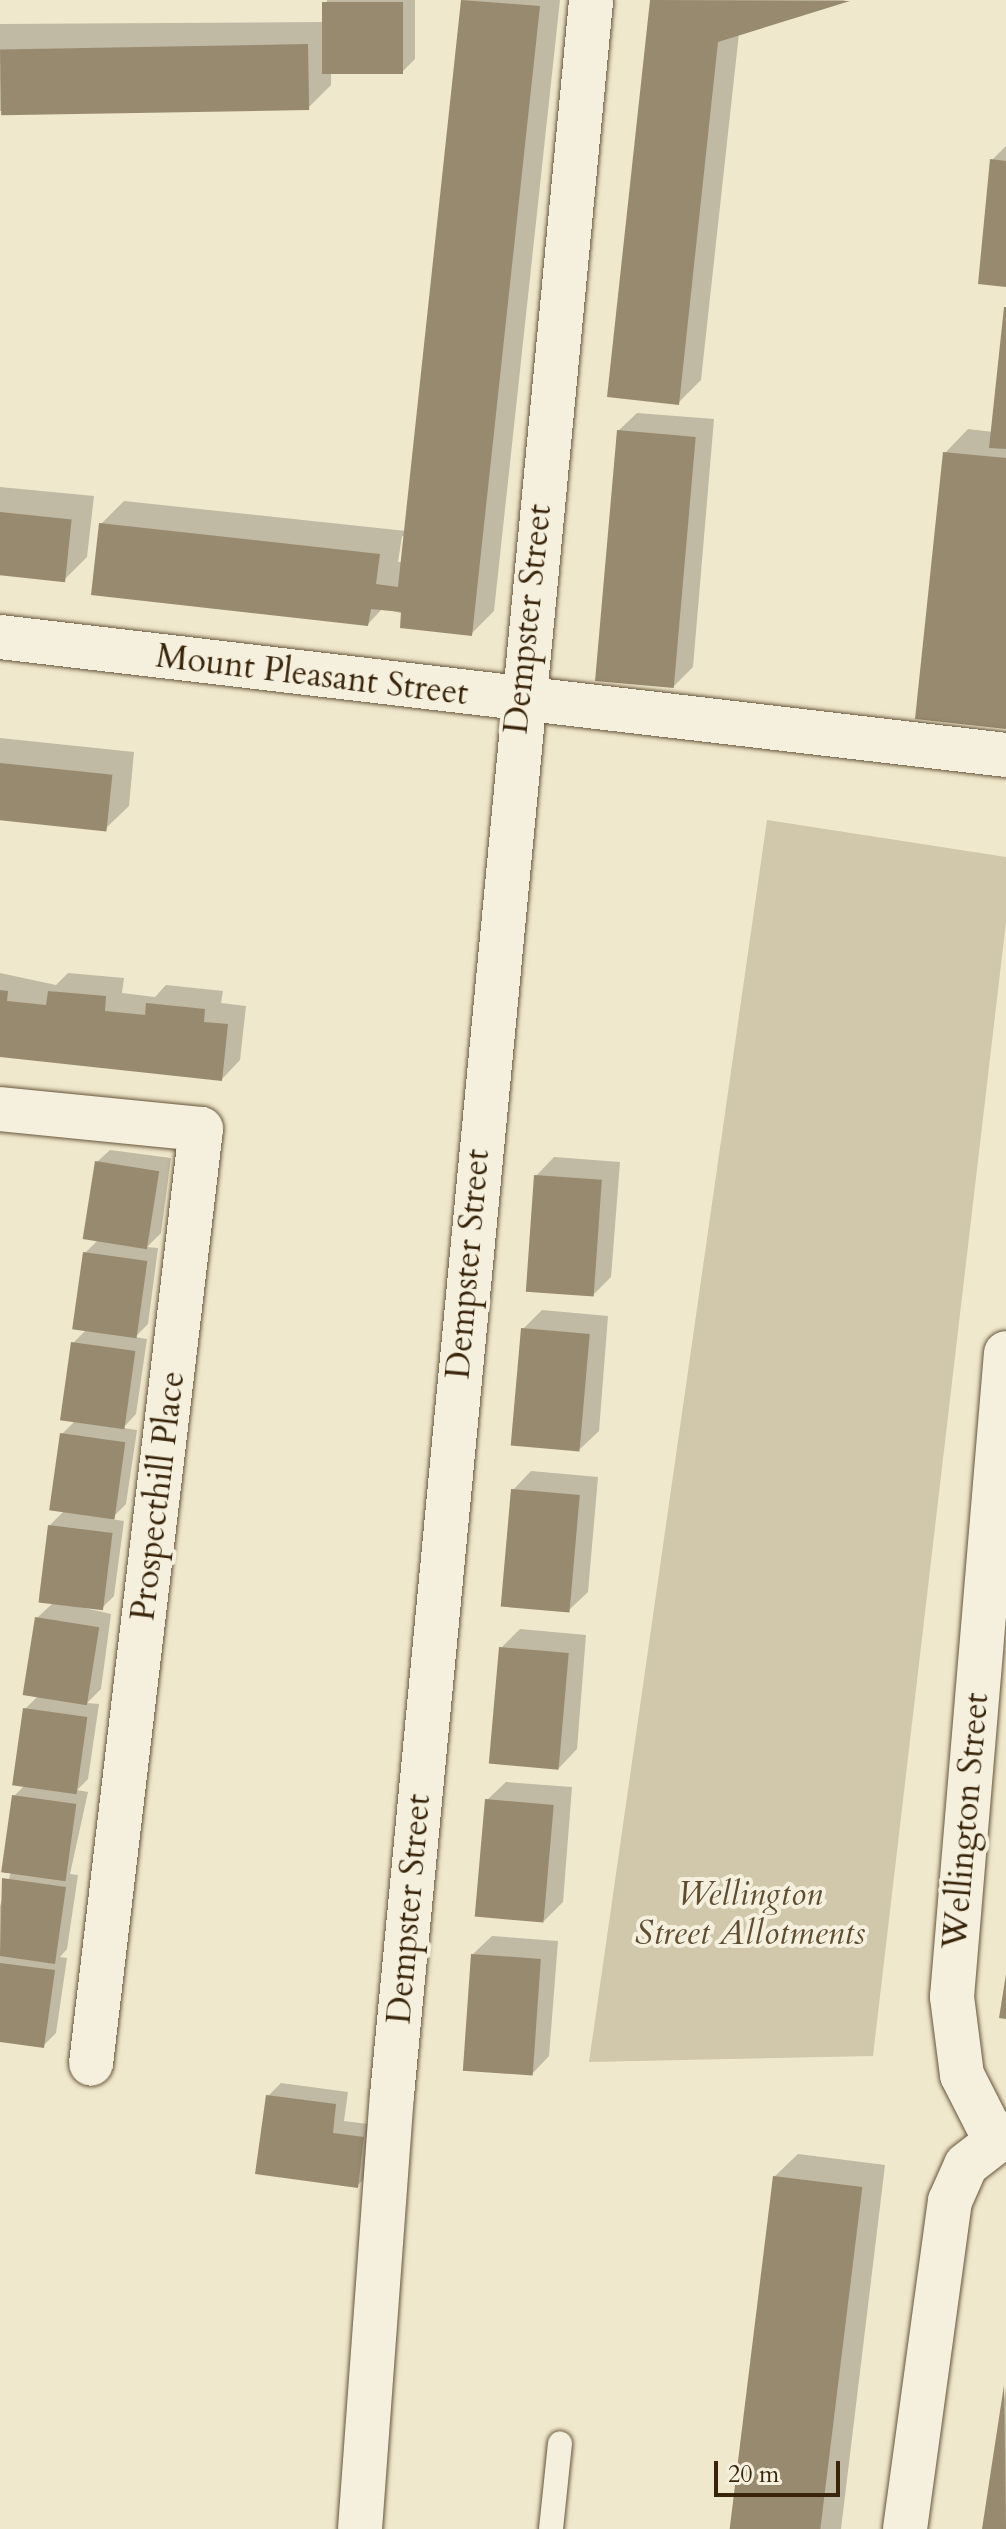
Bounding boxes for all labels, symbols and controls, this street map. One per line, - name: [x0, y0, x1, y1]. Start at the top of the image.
- street label: Dempster Street: [496, 502, 560, 736]
- street label: Mount Pleasant Street: [154, 636, 470, 714]
- street label: Dempster Street: [438, 1147, 498, 1381]
- street label: Prospecthill Place: [122, 1369, 194, 1623]
- street label: Wellington Street: [934, 1691, 998, 1951]
- street label: Dempster Street: [379, 1792, 439, 2026]
- park label: Wellington Street Allotments: [635, 1874, 865, 1954]
- scale bar: [718, 2445, 844, 2495]
- text: 20 m: [728, 2458, 779, 2491]

